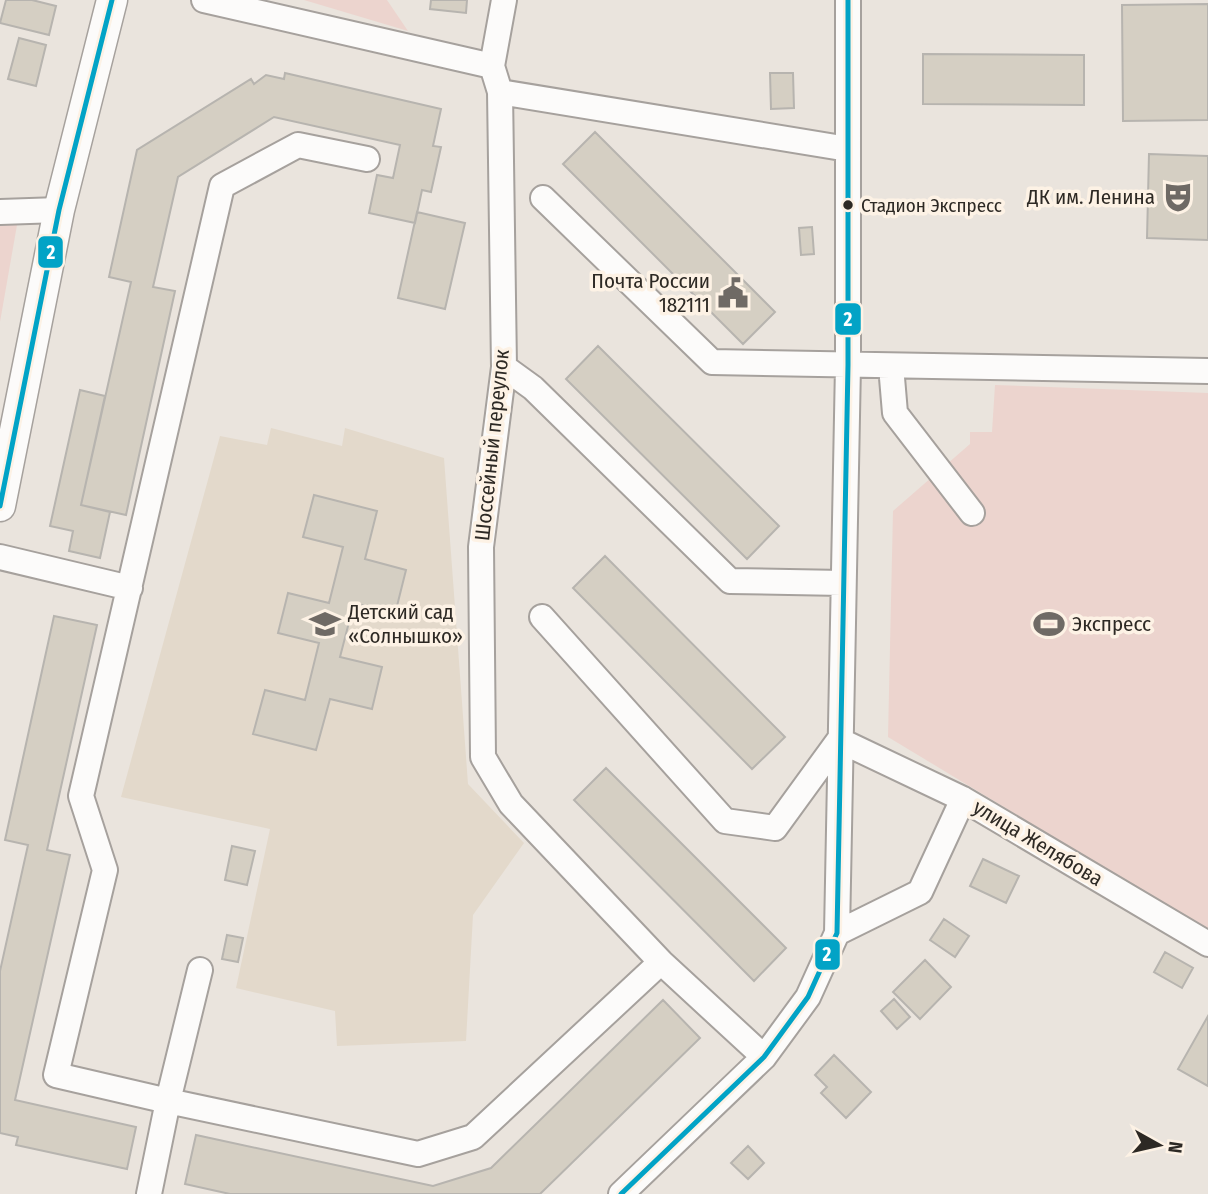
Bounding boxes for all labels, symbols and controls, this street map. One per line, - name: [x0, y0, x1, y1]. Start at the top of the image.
- theatre icon: ДК им. Ленина: [1161, 180, 1195, 214]
- place label: ДК им. Ленина: [1026, 184, 1155, 210]
- place label: Стадион Экспресс: [861, 194, 1002, 217]
- marker: Стадион Экспресс: [841, 198, 855, 212]
- line badge: 2: [37, 235, 64, 269]
- text: 2: [46, 241, 56, 264]
- place label: Почта России 182111: [591, 268, 710, 318]
- public building icon: Почта России 182111: [716, 276, 750, 310]
- line badge: 2: [834, 302, 862, 336]
- text: 2: [843, 308, 853, 331]
- street label: Шоссейный переулок: [469, 348, 515, 542]
- place label: Детский сад «Солнышко»: [347, 599, 463, 649]
- school or university icon: Детский сад «Солнышко»: [308, 607, 342, 641]
- sports icon: Экспресс: [1032, 607, 1066, 641]
- place label: Экспресс: [1072, 611, 1151, 637]
- street label: улица Желябова: [968, 794, 1108, 892]
- line badge: 2: [814, 938, 841, 971]
- text: 2: [822, 943, 832, 966]
- north arrow: [1124, 1110, 1194, 1180]
- text: N: [1163, 1140, 1188, 1155]

